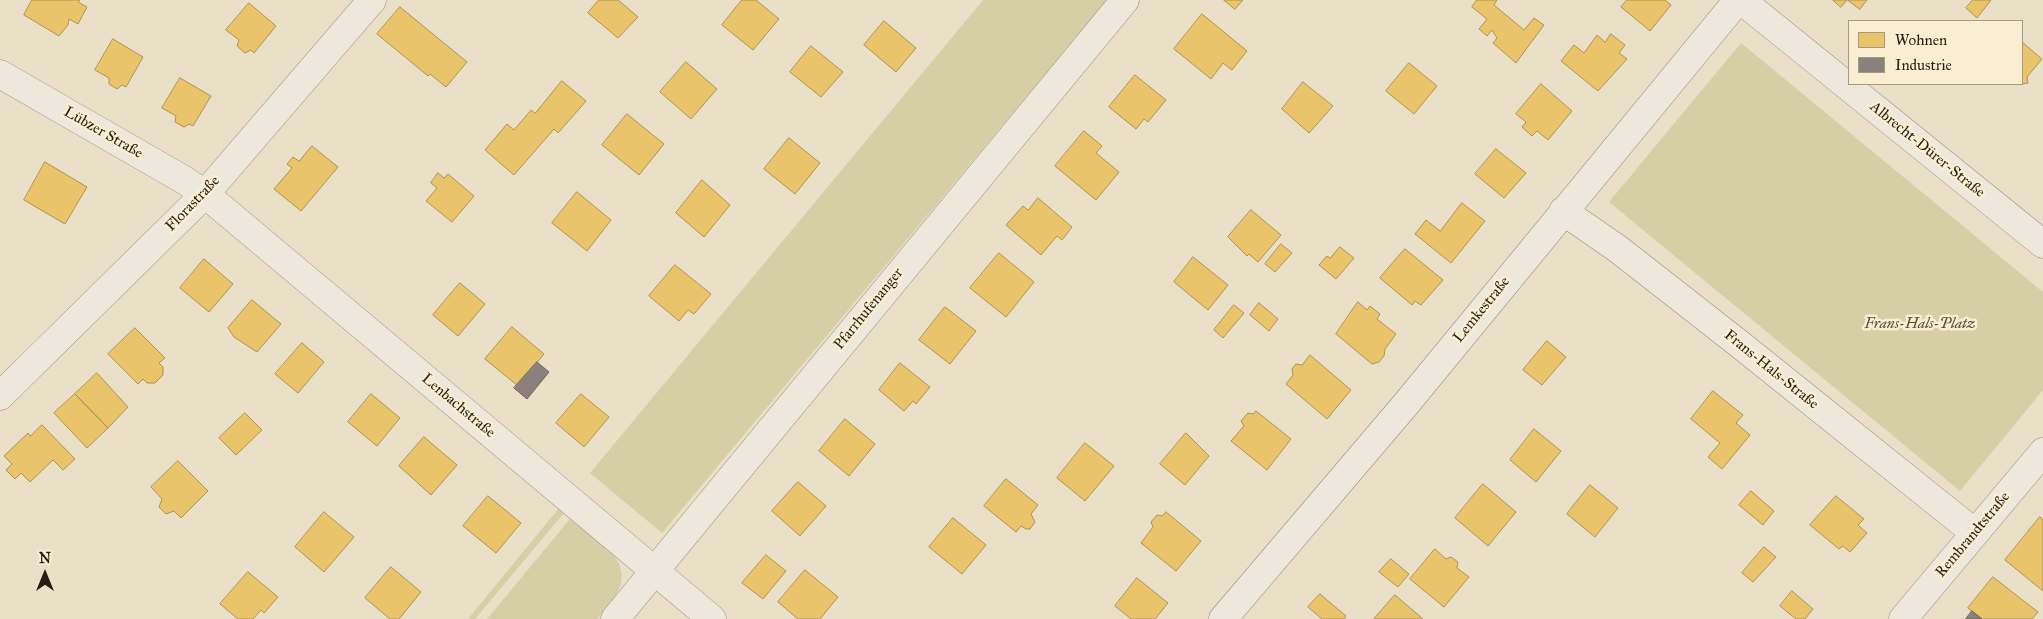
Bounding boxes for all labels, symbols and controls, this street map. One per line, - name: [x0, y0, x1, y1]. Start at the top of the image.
- legend: [1848, 20, 2023, 85]
- text: Wohnen: [1895, 31, 1947, 49]
- text: Industrie: [1895, 56, 1952, 74]
- street label: Albrecht-Dürer-Straße: [1866, 98, 1988, 202]
- street label: Lübzer Straße: [60, 103, 146, 163]
- street label: Florastraße: [162, 173, 224, 235]
- street label: Pfarrhufenanger: [831, 265, 907, 353]
- street label: Lemkestraße: [1450, 273, 1514, 347]
- park label: Frans-Hals-Platz: [1865, 315, 1975, 333]
- street label: Frans-Hals-Straße: [1720, 326, 1822, 414]
- street label: Lenbachstraße: [418, 370, 498, 442]
- street label: Rembrandtstraße: [1932, 489, 2014, 581]
- north arrow: [20, 549, 70, 599]
- text: N: [39, 550, 51, 567]

